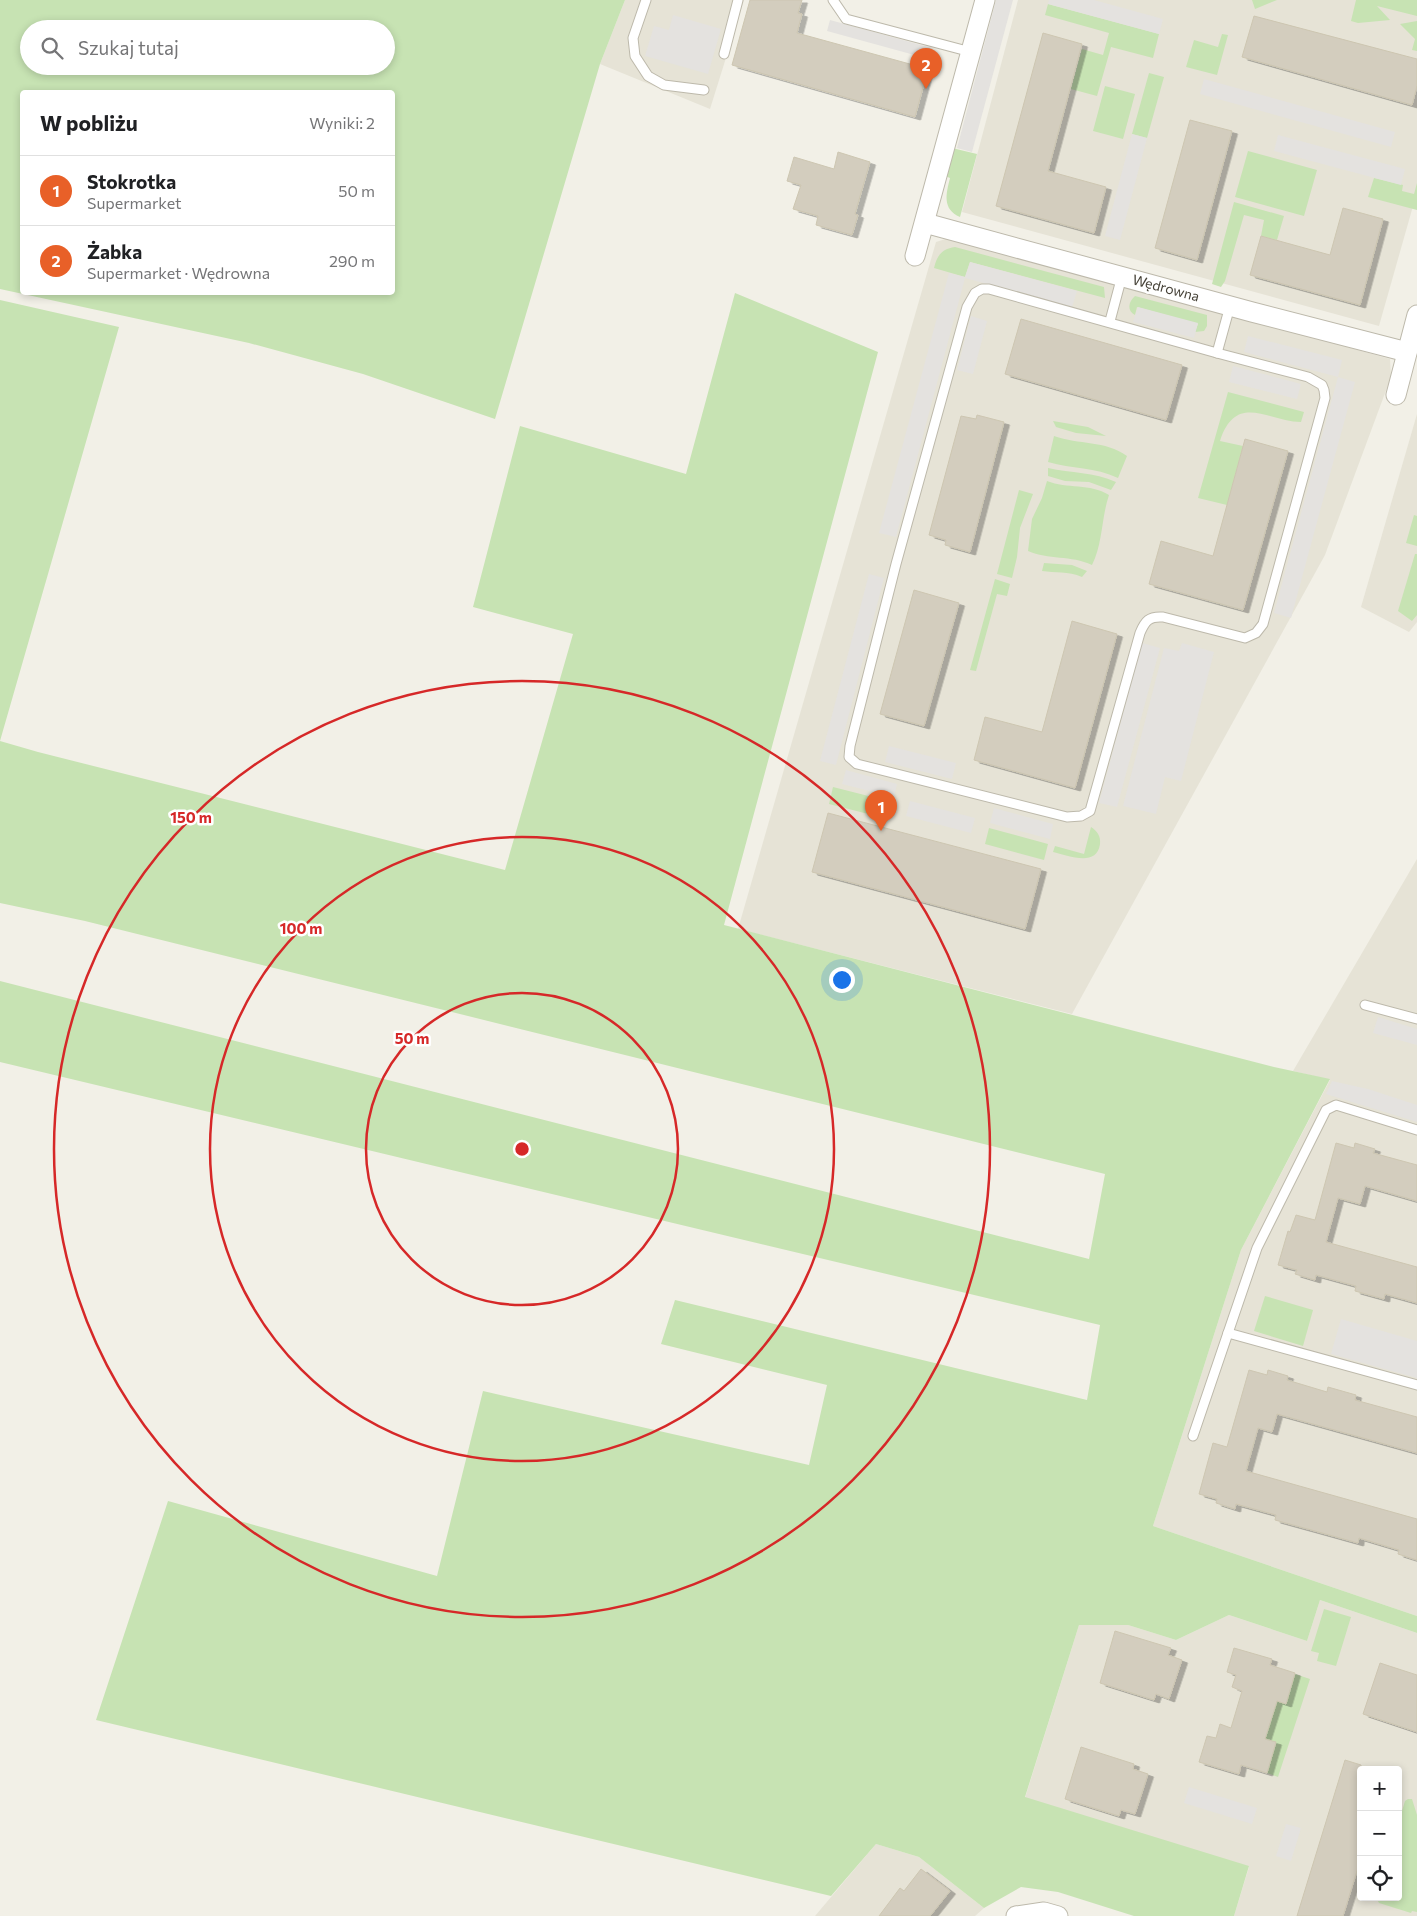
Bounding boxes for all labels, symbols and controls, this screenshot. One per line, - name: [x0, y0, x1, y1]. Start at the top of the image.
- search box: [20, 20, 395, 75]
- icon: search: [38, 34, 66, 62]
- text: Szukaj tutaj: [78, 36, 179, 59]
- pin: 2: [910, 48, 942, 89]
- text: W pobliżu: [40, 110, 138, 135]
- text: Wyniki: 2: [309, 113, 375, 132]
- text: Stokrotka: [87, 170, 176, 193]
- text: 1: [52, 181, 60, 200]
- text: 50 m: [338, 181, 375, 200]
- text: Supermarket: [87, 193, 182, 212]
- text: Żabka: [87, 240, 142, 263]
- text: 2: [51, 251, 61, 270]
- text: 290 m: [329, 251, 375, 270]
- text: Supermarket · Wędrowna: [87, 263, 270, 282]
- street label: Wędrowna: [1131, 270, 1202, 305]
- pin: 1: [865, 790, 897, 831]
- text: 150 m: [170, 808, 212, 826]
- text: 100 m: [280, 919, 322, 937]
- your location: [829, 967, 855, 993]
- text: 50 m: [395, 1029, 429, 1047]
- centre of rings: [513, 1140, 531, 1158]
- map controls: [1357, 1766, 1402, 1901]
- button: +: [1357, 1766, 1402, 1811]
- button: −: [1357, 1811, 1402, 1856]
- button: locate: [1357, 1856, 1402, 1901]

